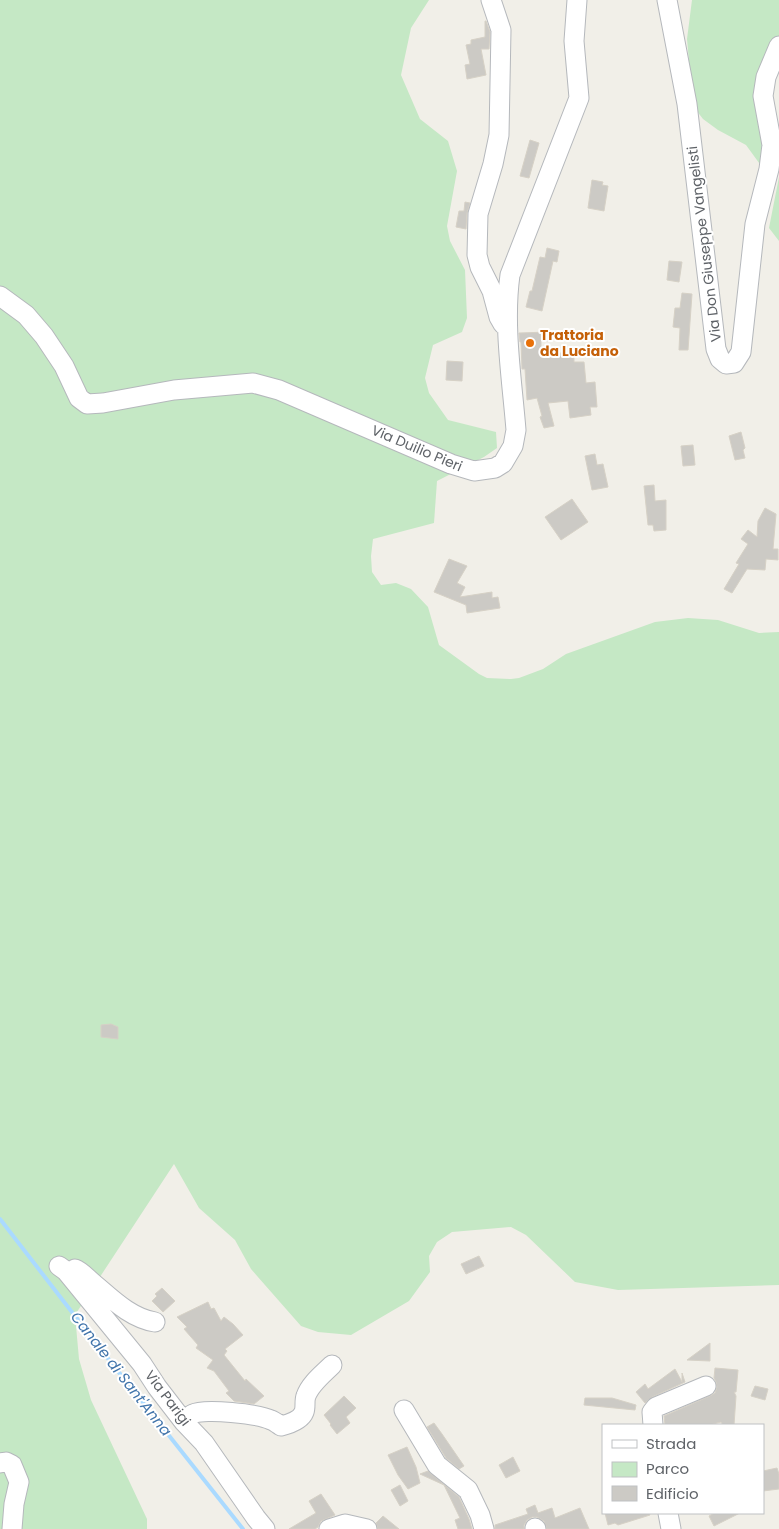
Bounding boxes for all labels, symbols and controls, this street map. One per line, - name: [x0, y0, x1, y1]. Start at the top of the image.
- street label: Via Don Giuseppe Vangelisti: [682, 145, 726, 343]
- place label: Trattoria da Luciano: [540, 325, 619, 361]
- marker: Trattoria da Luciano: [524, 337, 536, 349]
- street label: Via Duilio Pieri: [368, 420, 466, 476]
- water label: Canale di Sant'Anna: [66, 1307, 177, 1440]
- street label: Via Parigi: [140, 1366, 196, 1430]
- legend: [602, 1424, 764, 1514]
- text: Strada: [646, 1433, 696, 1454]
- text: Parco: [646, 1458, 689, 1479]
- text: Edificio: [646, 1483, 699, 1504]

